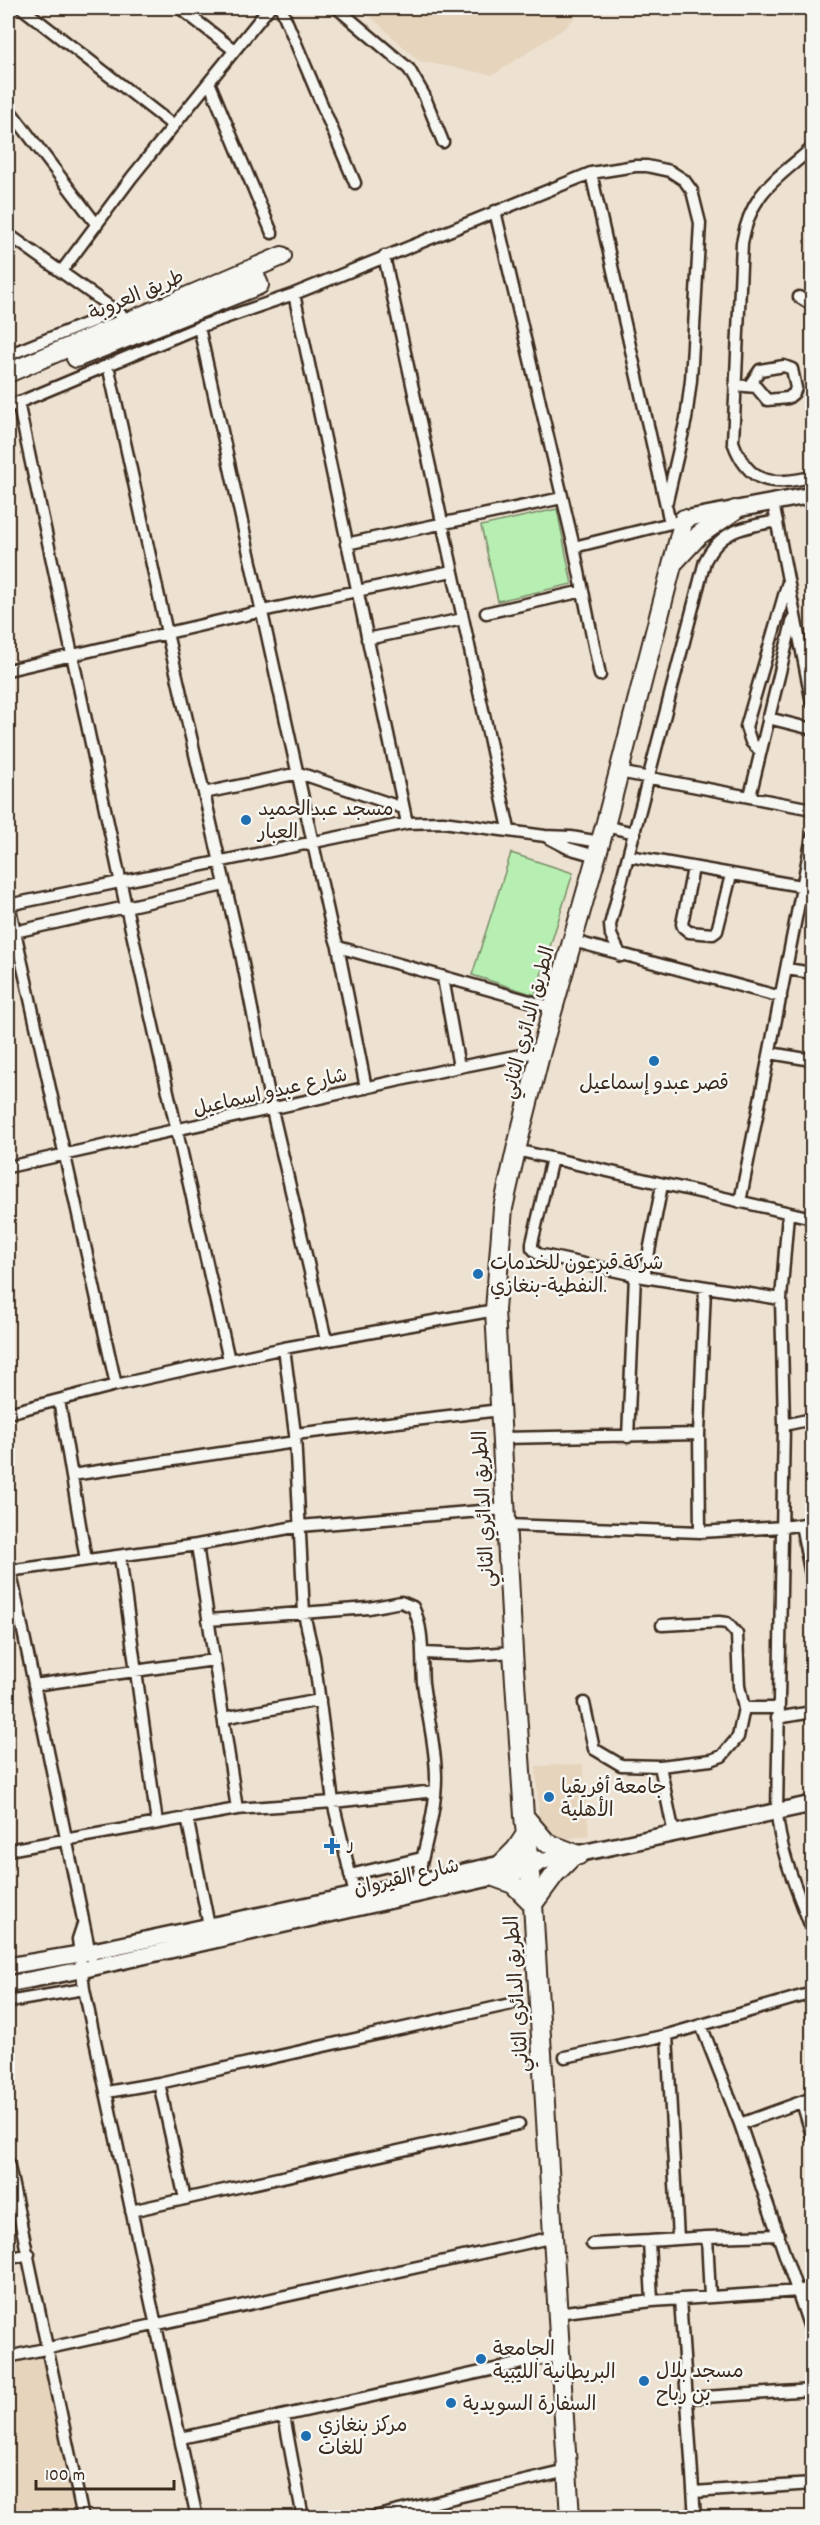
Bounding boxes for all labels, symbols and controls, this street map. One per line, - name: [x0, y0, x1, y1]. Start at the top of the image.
- street label: طريق العروبة: [85, 264, 189, 329]
- place label: مسجد عبدالحميد العبار: [256, 797, 394, 848]
- marker: مسجد عبدالحميد العبار: [239, 813, 253, 827]
- street label: الطريق الدائري الثاني: [496, 943, 565, 1103]
- marker: قصر عبدو إسماعيل: [647, 1054, 661, 1068]
- street label: شارع عبدو اسماعيل: [191, 1063, 351, 1125]
- place label: قصر عبدو إسماعيل: [579, 1071, 729, 1099]
- place label: شركة قبرعون للخدمات النفطية-بنغازي.: [490, 1251, 664, 1302]
- marker: شركة قبرعون للخدمات النفطية-بنغازي.: [471, 1267, 485, 1281]
- street label: الطريق الدائري الثاني: [468, 1430, 505, 1588]
- place label: جامعة أفريقيا الأهلية: [561, 1775, 666, 1826]
- marker: جامعة أفريقيا الأهلية: [542, 1790, 556, 1804]
- place label: J: [346, 1835, 353, 1863]
- marker: J: [323, 1837, 341, 1855]
- street label: شارع القيروان: [351, 1853, 462, 1905]
- street label: الطريق الدائري الثاني: [500, 1914, 539, 2073]
- place label: الجامعة البريطانية الليبية: [493, 2337, 616, 2388]
- marker: الجامعة البريطانية الليبية: [474, 2352, 488, 2366]
- place label: مسجد بلال بن رباح: [656, 2359, 744, 2410]
- marker: مسجد بلال بن رباح: [637, 2374, 651, 2388]
- place label: السفارة السويدية: [463, 2392, 597, 2420]
- marker: السفارة السويدية: [444, 2396, 458, 2410]
- place label: مركز بنغازي للغات: [318, 2413, 407, 2464]
- marker: مركز بنغازي للغات: [299, 2429, 313, 2443]
- scale bar: [36, 2453, 174, 2491]
- text: 100 m: [45, 2464, 85, 2489]

